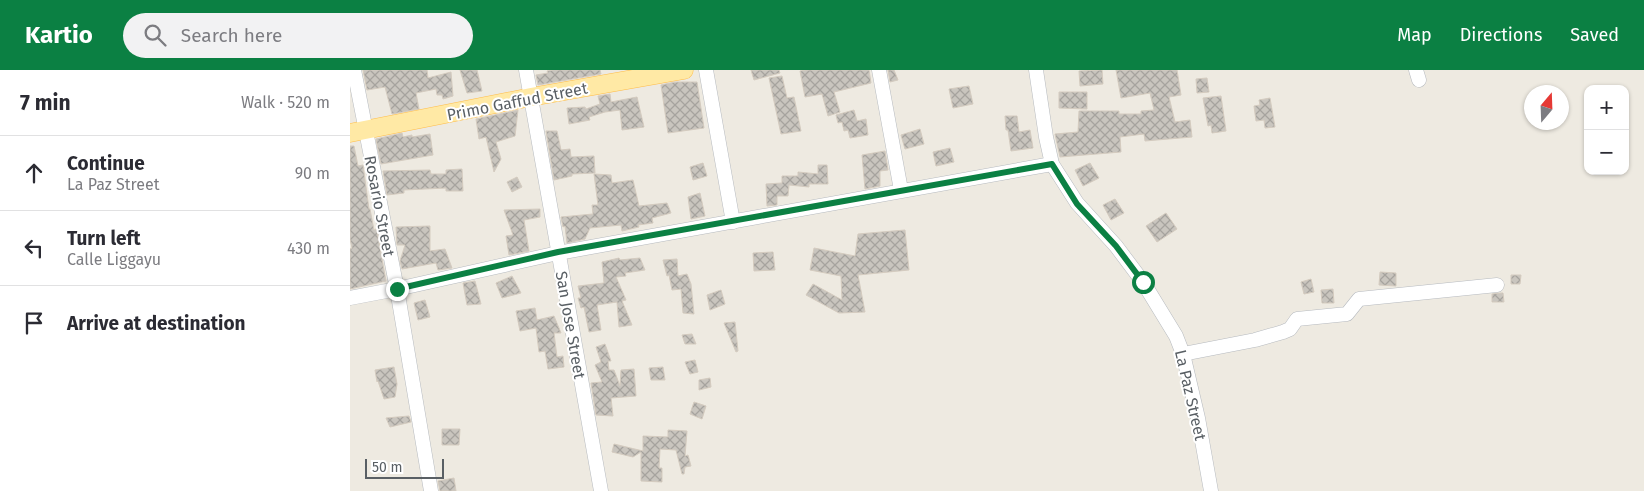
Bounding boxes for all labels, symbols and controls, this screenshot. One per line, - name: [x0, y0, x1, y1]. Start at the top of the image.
- search box: [123, 13, 473, 58]
- text: Kartio: [25, 21, 93, 49]
- icon: search: [141, 21, 169, 49]
- text: Search here: [181, 24, 282, 47]
- text: Map: [1397, 24, 1432, 46]
- text: Directions: [1460, 24, 1542, 46]
- text: Saved: [1570, 24, 1619, 46]
- street label: Primo Gaffud Street: [445, 78, 589, 124]
- north arrow: [1524, 85, 1569, 130]
- map controls: [1584, 85, 1629, 175]
- button: +: [1584, 85, 1629, 130]
- text: 7 min: [20, 90, 71, 116]
- text: Walk · 520 m: [241, 93, 330, 112]
- button: −: [1584, 130, 1629, 175]
- text: Continue: [67, 152, 145, 175]
- street label: Rosario Street: [360, 154, 399, 258]
- icon: ahead: [20, 159, 48, 187]
- text: 90 m: [295, 164, 330, 183]
- text: La Paz Street: [67, 175, 160, 194]
- text: Turn left: [67, 227, 141, 250]
- icon: left: [20, 234, 48, 262]
- text: 430 m: [287, 239, 330, 258]
- text: Calle Liggayu: [67, 250, 161, 269]
- street label: San Jose Street: [552, 270, 589, 381]
- route start: [1132, 271, 1155, 294]
- route end: [386, 278, 409, 301]
- icon: arrive: [20, 309, 48, 337]
- text: Arrive at destination: [67, 312, 246, 335]
- street label: La Paz Street: [1171, 348, 1210, 443]
- scale bar: [365, 456, 444, 479]
- text: 50 m: [372, 459, 403, 476]

